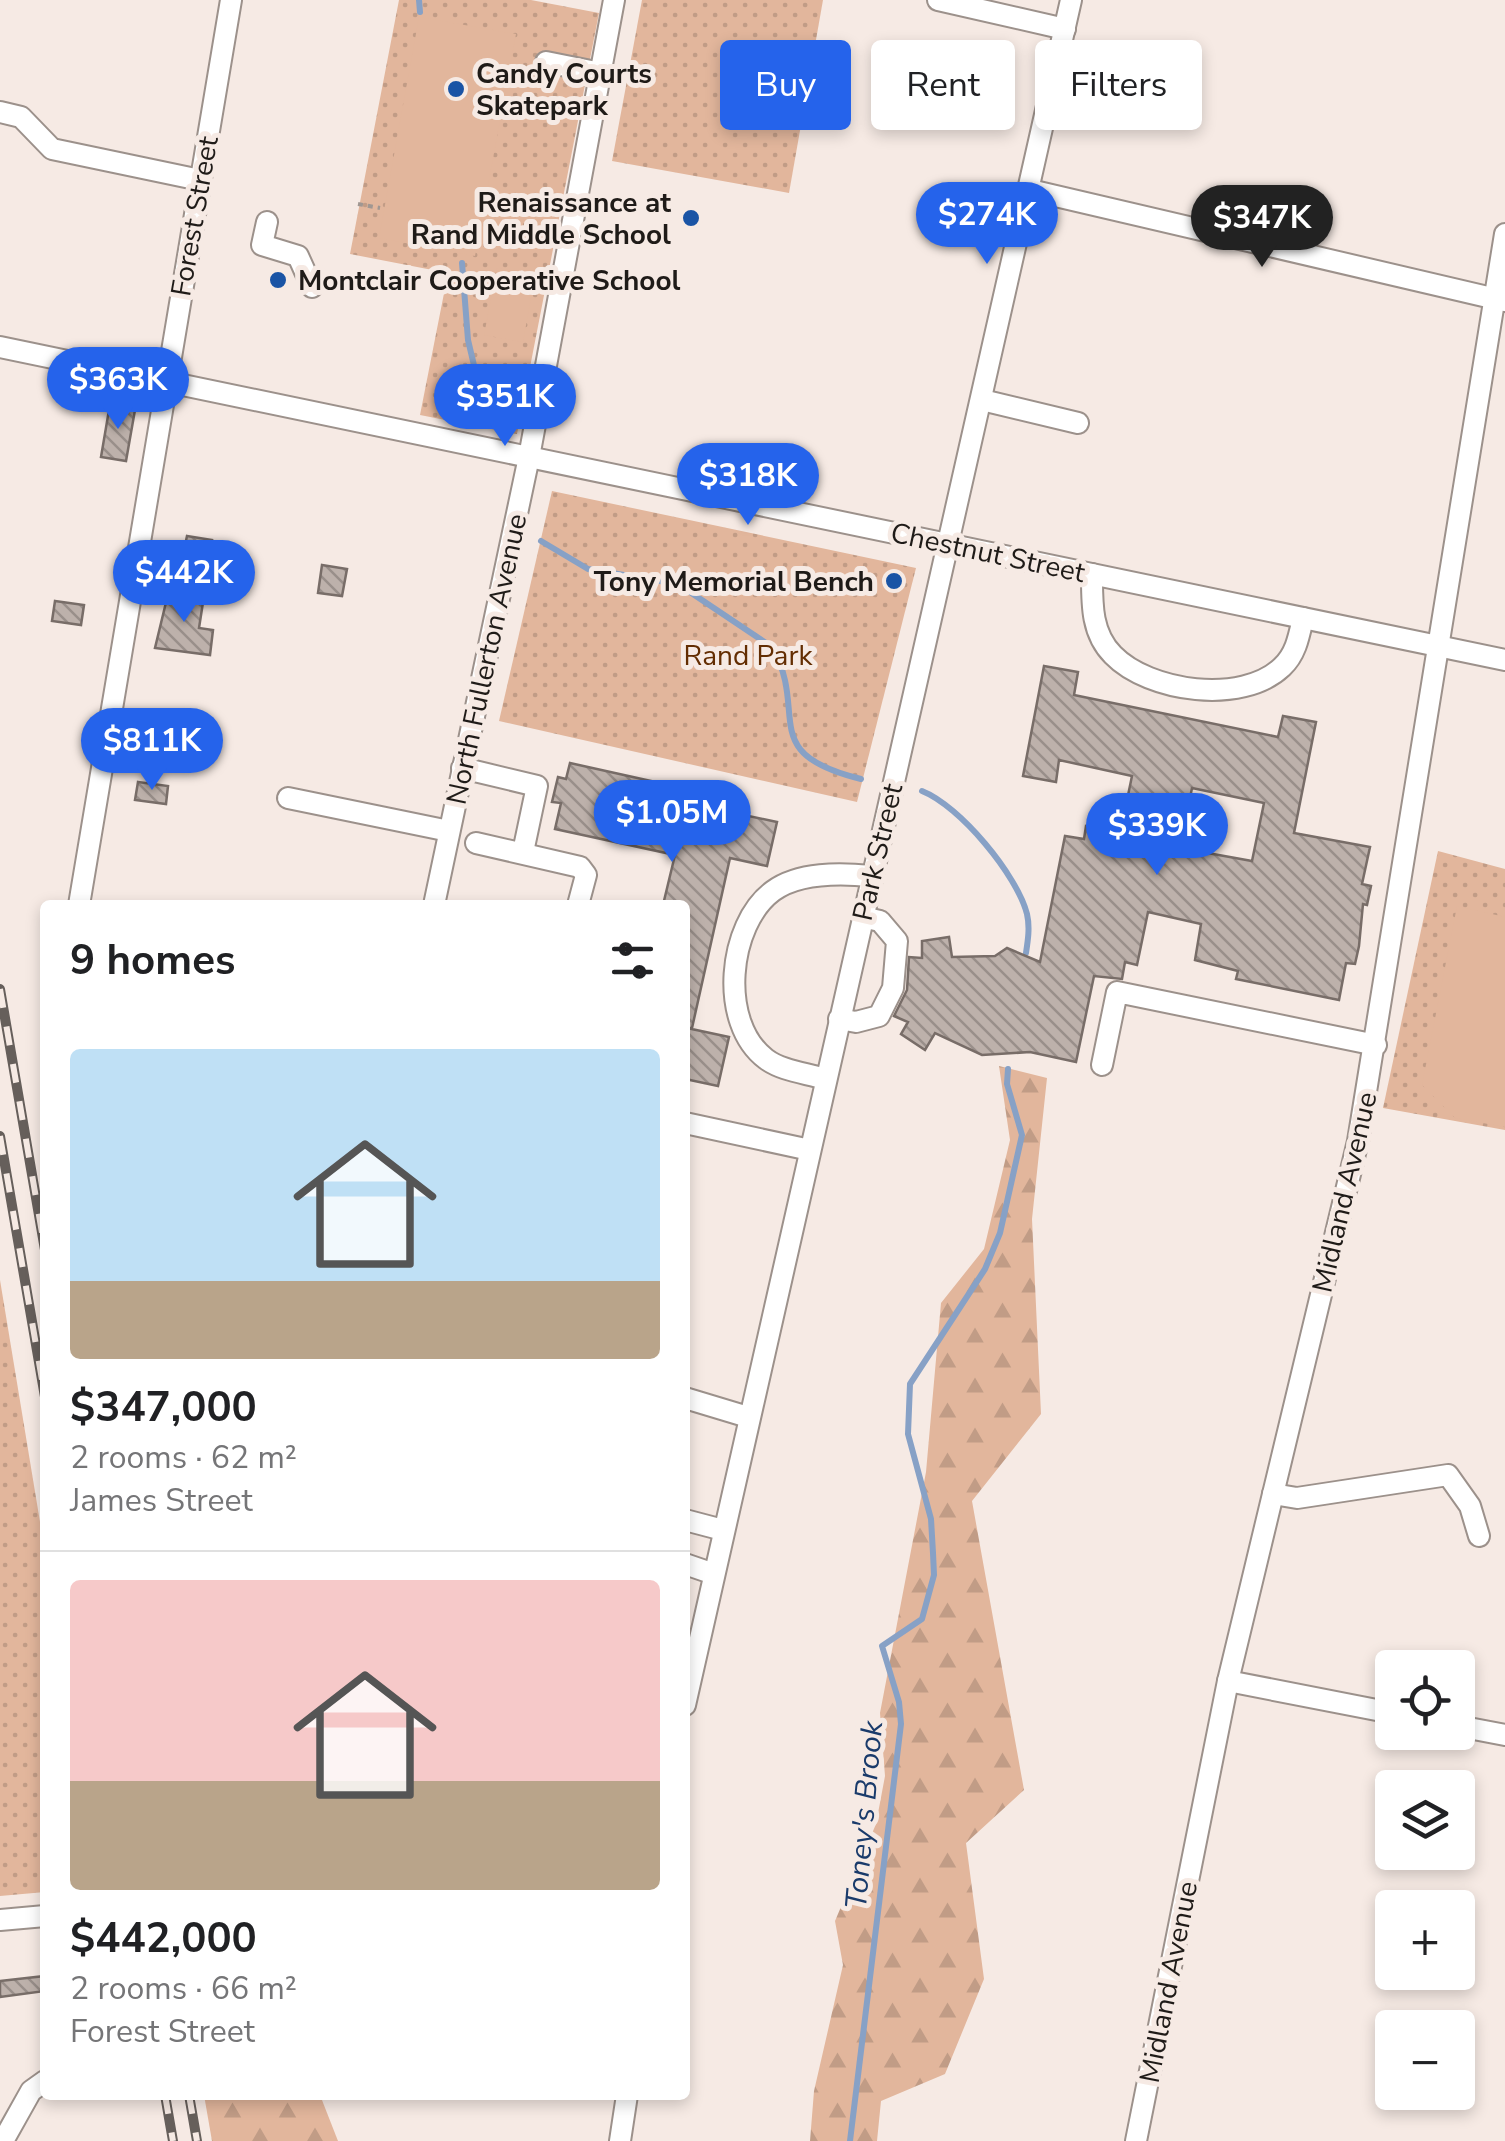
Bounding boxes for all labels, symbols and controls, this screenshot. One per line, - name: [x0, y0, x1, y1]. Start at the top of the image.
- chip: Buy: [720, 40, 851, 130]
- chip: Rent: [871, 40, 1015, 130]
- chip: Filters: [1035, 40, 1202, 130]
- place label: Candy Courts Skatepark: [476, 55, 652, 125]
- marker: Candy Courts Skatepark: [445, 78, 467, 100]
- street label: Forest Street: [162, 133, 228, 299]
- pin: $274K: [917, 182, 1057, 267]
- place label: Renaissance at Rand Middle School: [411, 184, 671, 254]
- pin: $347K: [1192, 185, 1332, 270]
- text: $274K: [938, 193, 1036, 236]
- text: $347K: [1213, 196, 1311, 239]
- marker: Renaissance at Rand Middle School: [680, 207, 702, 229]
- place label: Montclair Cooperative School: [298, 262, 681, 300]
- marker: Montclair Cooperative School: [267, 269, 289, 291]
- pin: $363K: [48, 347, 188, 432]
- text: $363K: [69, 358, 167, 401]
- pin: $351K: [435, 364, 575, 449]
- text: $351K: [456, 375, 554, 418]
- pin: $318K: [678, 443, 818, 528]
- text: $318K: [699, 454, 797, 497]
- street label: North Fullerton Avenue: [438, 510, 536, 808]
- street label: Chestnut Street: [887, 514, 1089, 592]
- pin: $442K: [114, 540, 254, 625]
- text: $442K: [135, 551, 233, 594]
- place label: Tony Memorial Bench: [594, 563, 874, 601]
- marker: Tony Memorial Bench: [883, 570, 905, 592]
- park label: Rand Park: [684, 637, 813, 675]
- pin: $811K: [82, 708, 222, 793]
- text: $811K: [103, 719, 201, 762]
- pin: $1.05M: [591, 780, 753, 865]
- street label: Park Street: [844, 780, 912, 924]
- text: $1.05M: [616, 791, 728, 834]
- pin: $339K: [1087, 793, 1227, 878]
- text: $339K: [1108, 804, 1206, 847]
- text: 9 homes: [70, 932, 235, 989]
- icon: filters: [605, 933, 660, 988]
- street label: Midland Avenue: [1303, 1088, 1387, 1296]
- icon: home: [275, 1114, 455, 1294]
- text: $347,000: [70, 1379, 257, 1436]
- text: 2 rooms · 62 m²: [70, 1436, 297, 1479]
- text: James Street: [70, 1479, 253, 1522]
- icon: home: [275, 1645, 455, 1825]
- map controls: [1375, 1650, 1475, 2110]
- button: locate: [1375, 1650, 1475, 1750]
- water label: Toney's Brook: [836, 1718, 893, 1911]
- button: layers: [1375, 1770, 1475, 1870]
- street label: Midland Avenue: [1131, 1878, 1207, 2086]
- button: +: [1375, 1890, 1475, 1990]
- text: $442,000: [70, 1910, 257, 1967]
- text: 2 rooms · 66 m²: [70, 1967, 297, 2010]
- text: Forest Street: [70, 2010, 255, 2053]
- button: −: [1375, 2010, 1475, 2110]

